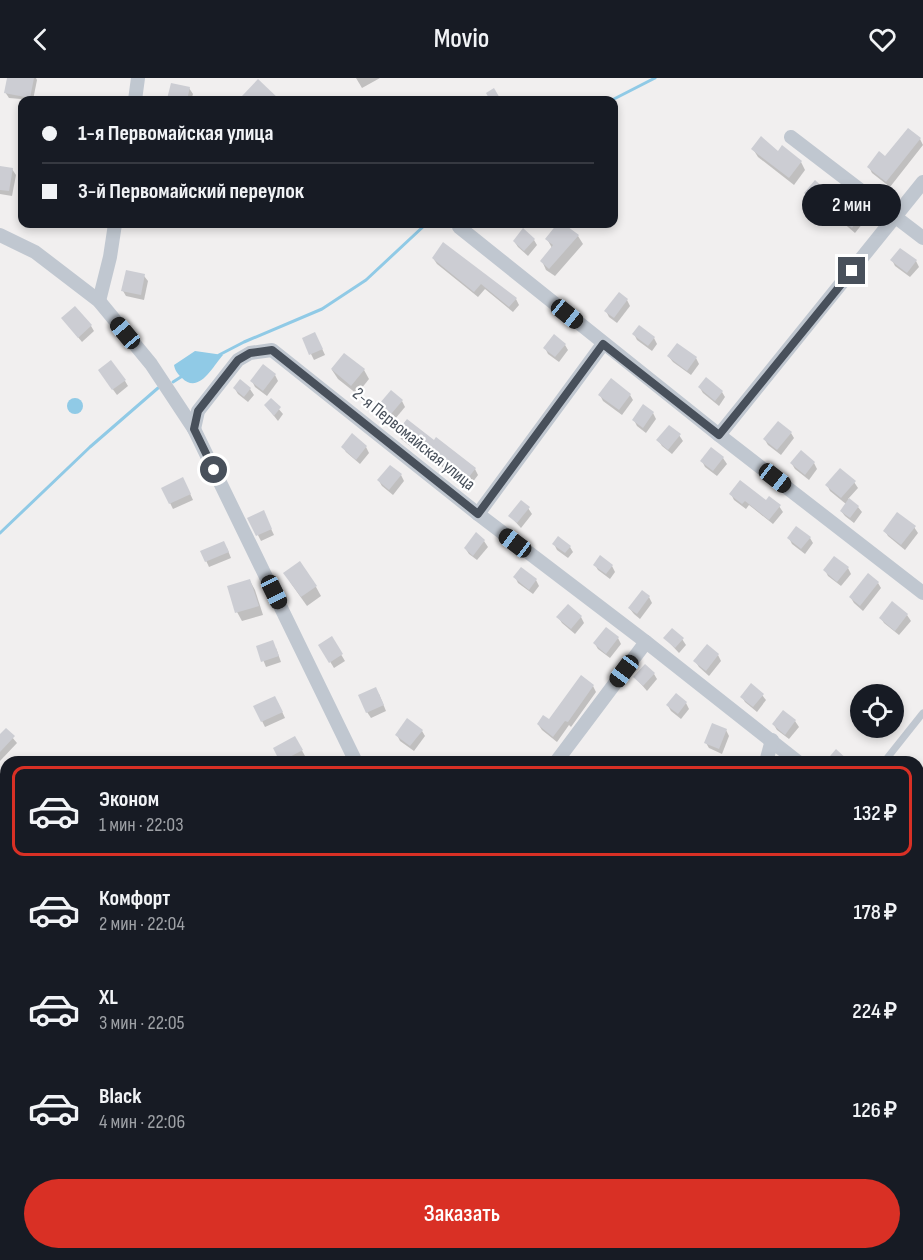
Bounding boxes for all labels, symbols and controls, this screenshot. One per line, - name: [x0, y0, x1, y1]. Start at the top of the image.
- icon: back: [24, 23, 57, 56]
- text: Movio: [434, 23, 489, 55]
- icon: heart: [866, 23, 899, 56]
- text: 1-я Первомайская улица: [78, 120, 273, 147]
- text: 3-й Первомайский переулок: [78, 178, 304, 205]
- callout: 2 мин: [802, 184, 902, 226]
- text: 2 мин: [832, 193, 871, 217]
- route end: [838, 257, 865, 284]
- car: [547, 296, 587, 332]
- car: [107, 313, 143, 353]
- street label: 2-я Первомайская улица: [348, 383, 480, 495]
- route start: [200, 456, 227, 483]
- car: [755, 460, 795, 496]
- car: [495, 525, 535, 561]
- car: [258, 572, 290, 612]
- car: [606, 651, 642, 691]
- map controls: [850, 684, 904, 738]
- button: locate: [850, 684, 904, 738]
- icon: car: [27, 784, 81, 838]
- text: Эконом: [99, 786, 159, 813]
- text: 132 ₽: [854, 800, 897, 827]
- text: 1 мин · 22:03: [99, 813, 184, 837]
- icon: car: [27, 883, 81, 937]
- text: Комфорт: [99, 885, 170, 912]
- text: 178 ₽: [853, 899, 897, 926]
- text: 2 мин · 22:04: [99, 912, 185, 936]
- icon: car: [27, 982, 81, 1036]
- text: XL: [99, 984, 118, 1011]
- text: 224 ₽: [852, 998, 897, 1025]
- text: 3 мин · 22:05: [99, 1011, 185, 1035]
- icon: car: [27, 1081, 81, 1135]
- text: Black: [99, 1083, 141, 1110]
- text: 126 ₽: [853, 1097, 897, 1124]
- text: 4 мин · 22:06: [99, 1110, 185, 1134]
- button: Заказать: [24, 1179, 900, 1248]

